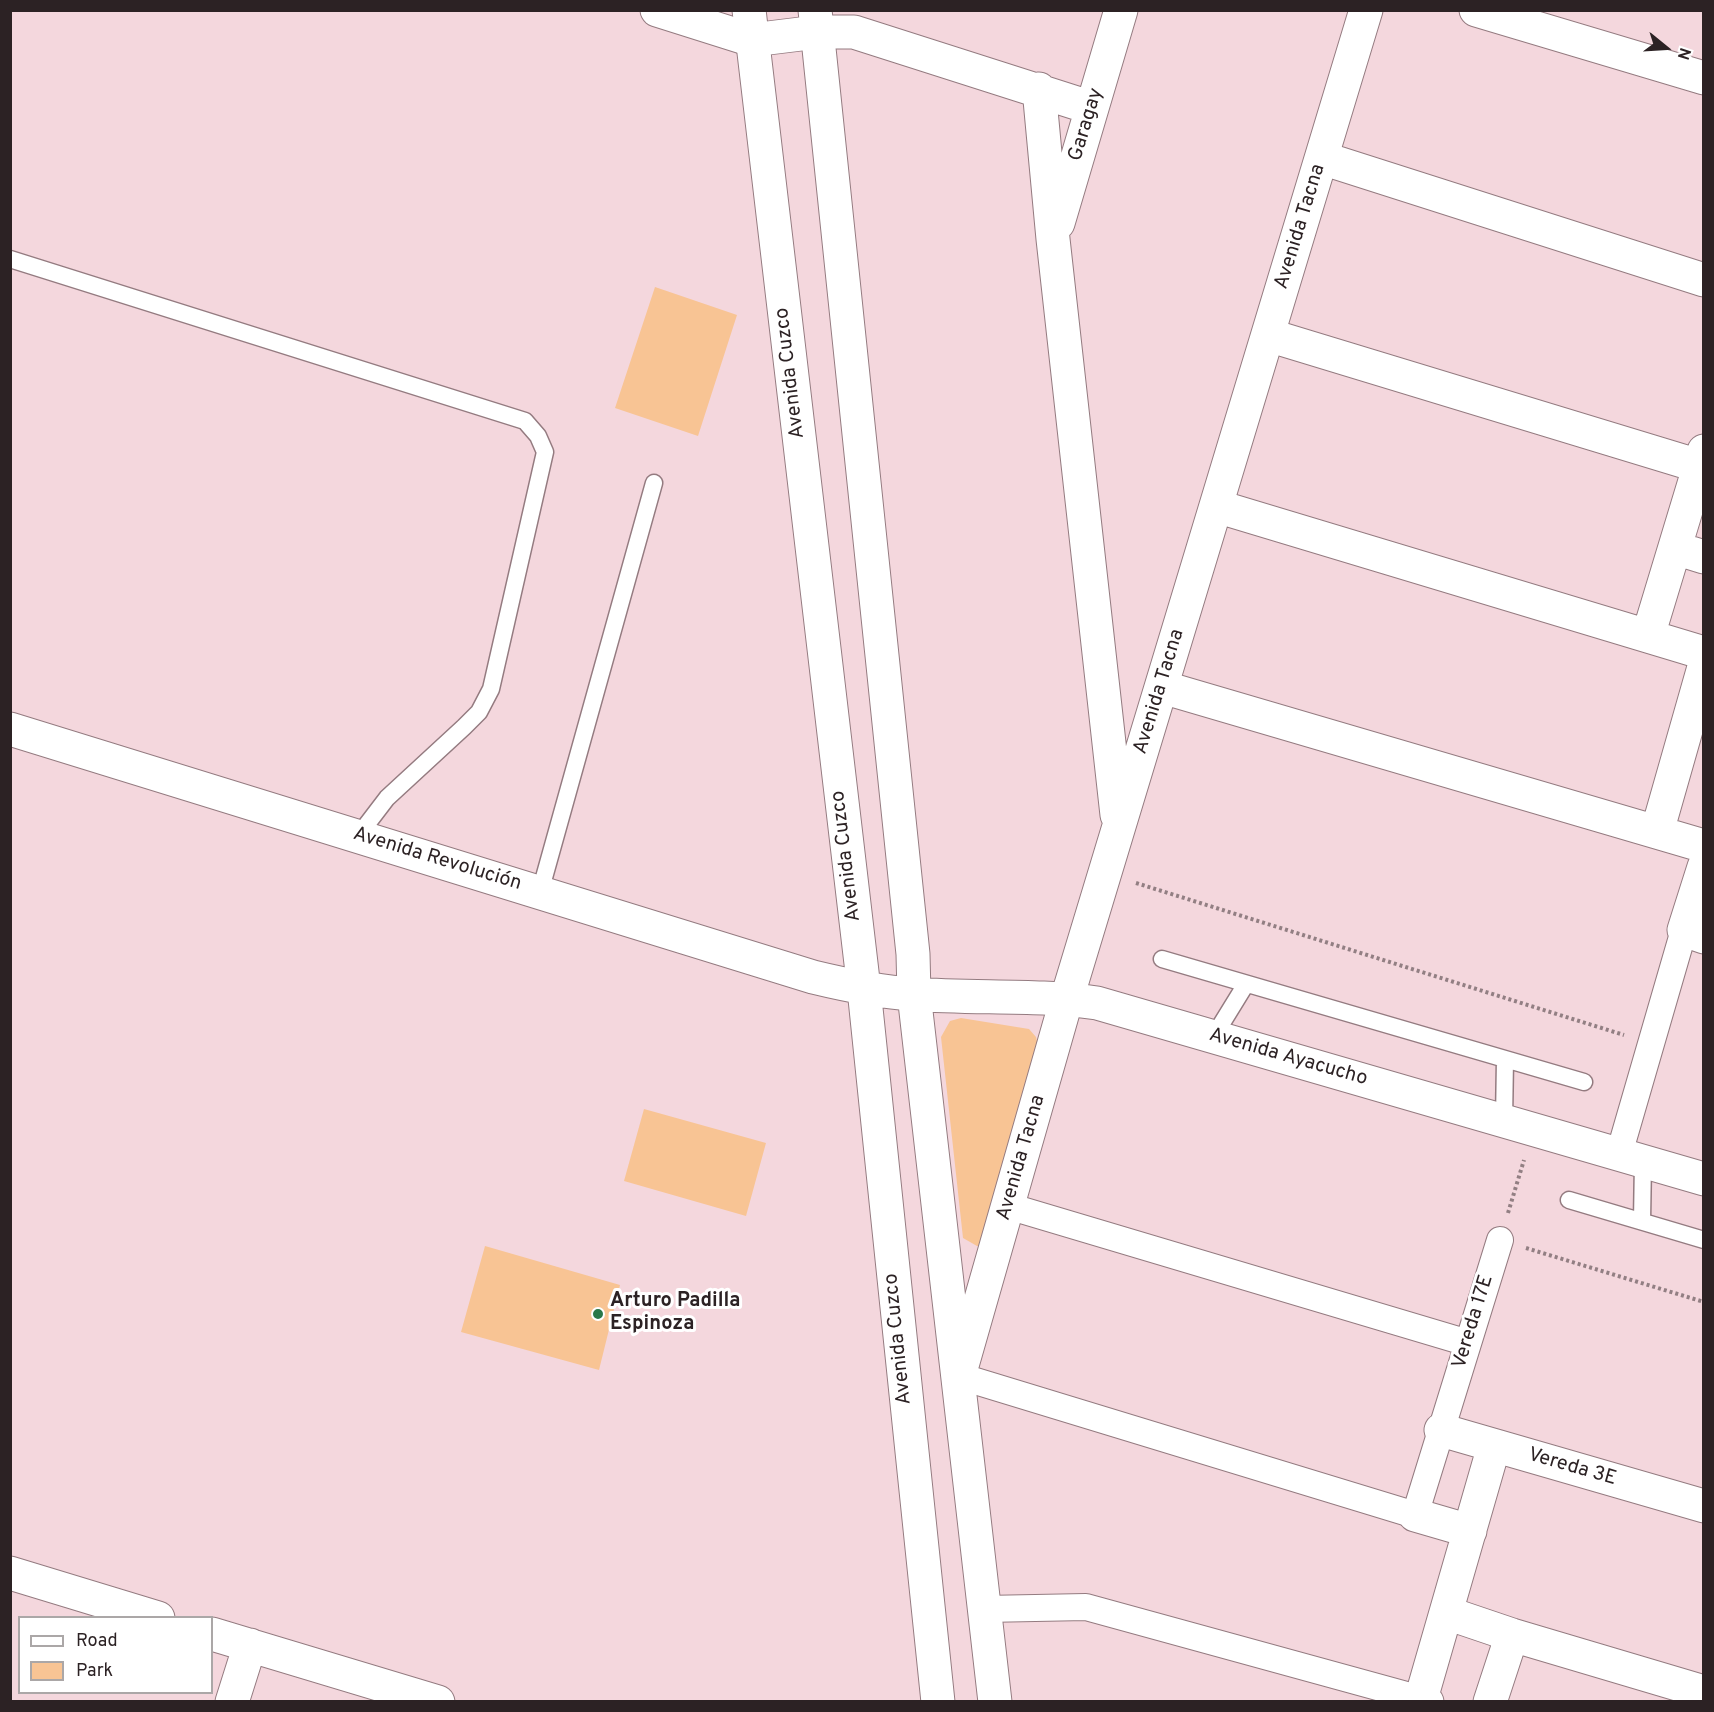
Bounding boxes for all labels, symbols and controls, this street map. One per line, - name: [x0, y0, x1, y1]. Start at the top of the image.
- north arrow: [1636, 18, 1696, 78]
- text: N: [1672, 45, 1694, 62]
- street label: Garagay: [1065, 86, 1109, 164]
- street label: Avenida Tacna: [1271, 162, 1331, 292]
- street label: Avenida Cuzco: [771, 306, 811, 440]
- street label: Avenida Tacna: [1130, 627, 1190, 757]
- street label: Avenida Cuzco: [827, 789, 867, 923]
- street label: Avenida Revolución: [350, 823, 524, 897]
- street label: Avenida Ayacucho: [1206, 1024, 1370, 1092]
- street label: Avenida Tacna: [993, 1092, 1051, 1224]
- street label: Avenida Cuzco: [880, 1272, 918, 1406]
- street label: Vereda 17E: [1448, 1272, 1500, 1372]
- place label: Arturo Padilla Espinoza: [610, 1290, 740, 1337]
- marker: Arturo Padilla Espinoza: [591, 1307, 605, 1321]
- street label: Vereda 3E: [1525, 1444, 1619, 1492]
- legend: [18, 1616, 213, 1694]
- text: Road: [76, 1630, 118, 1653]
- text: Park: [76, 1660, 113, 1683]

